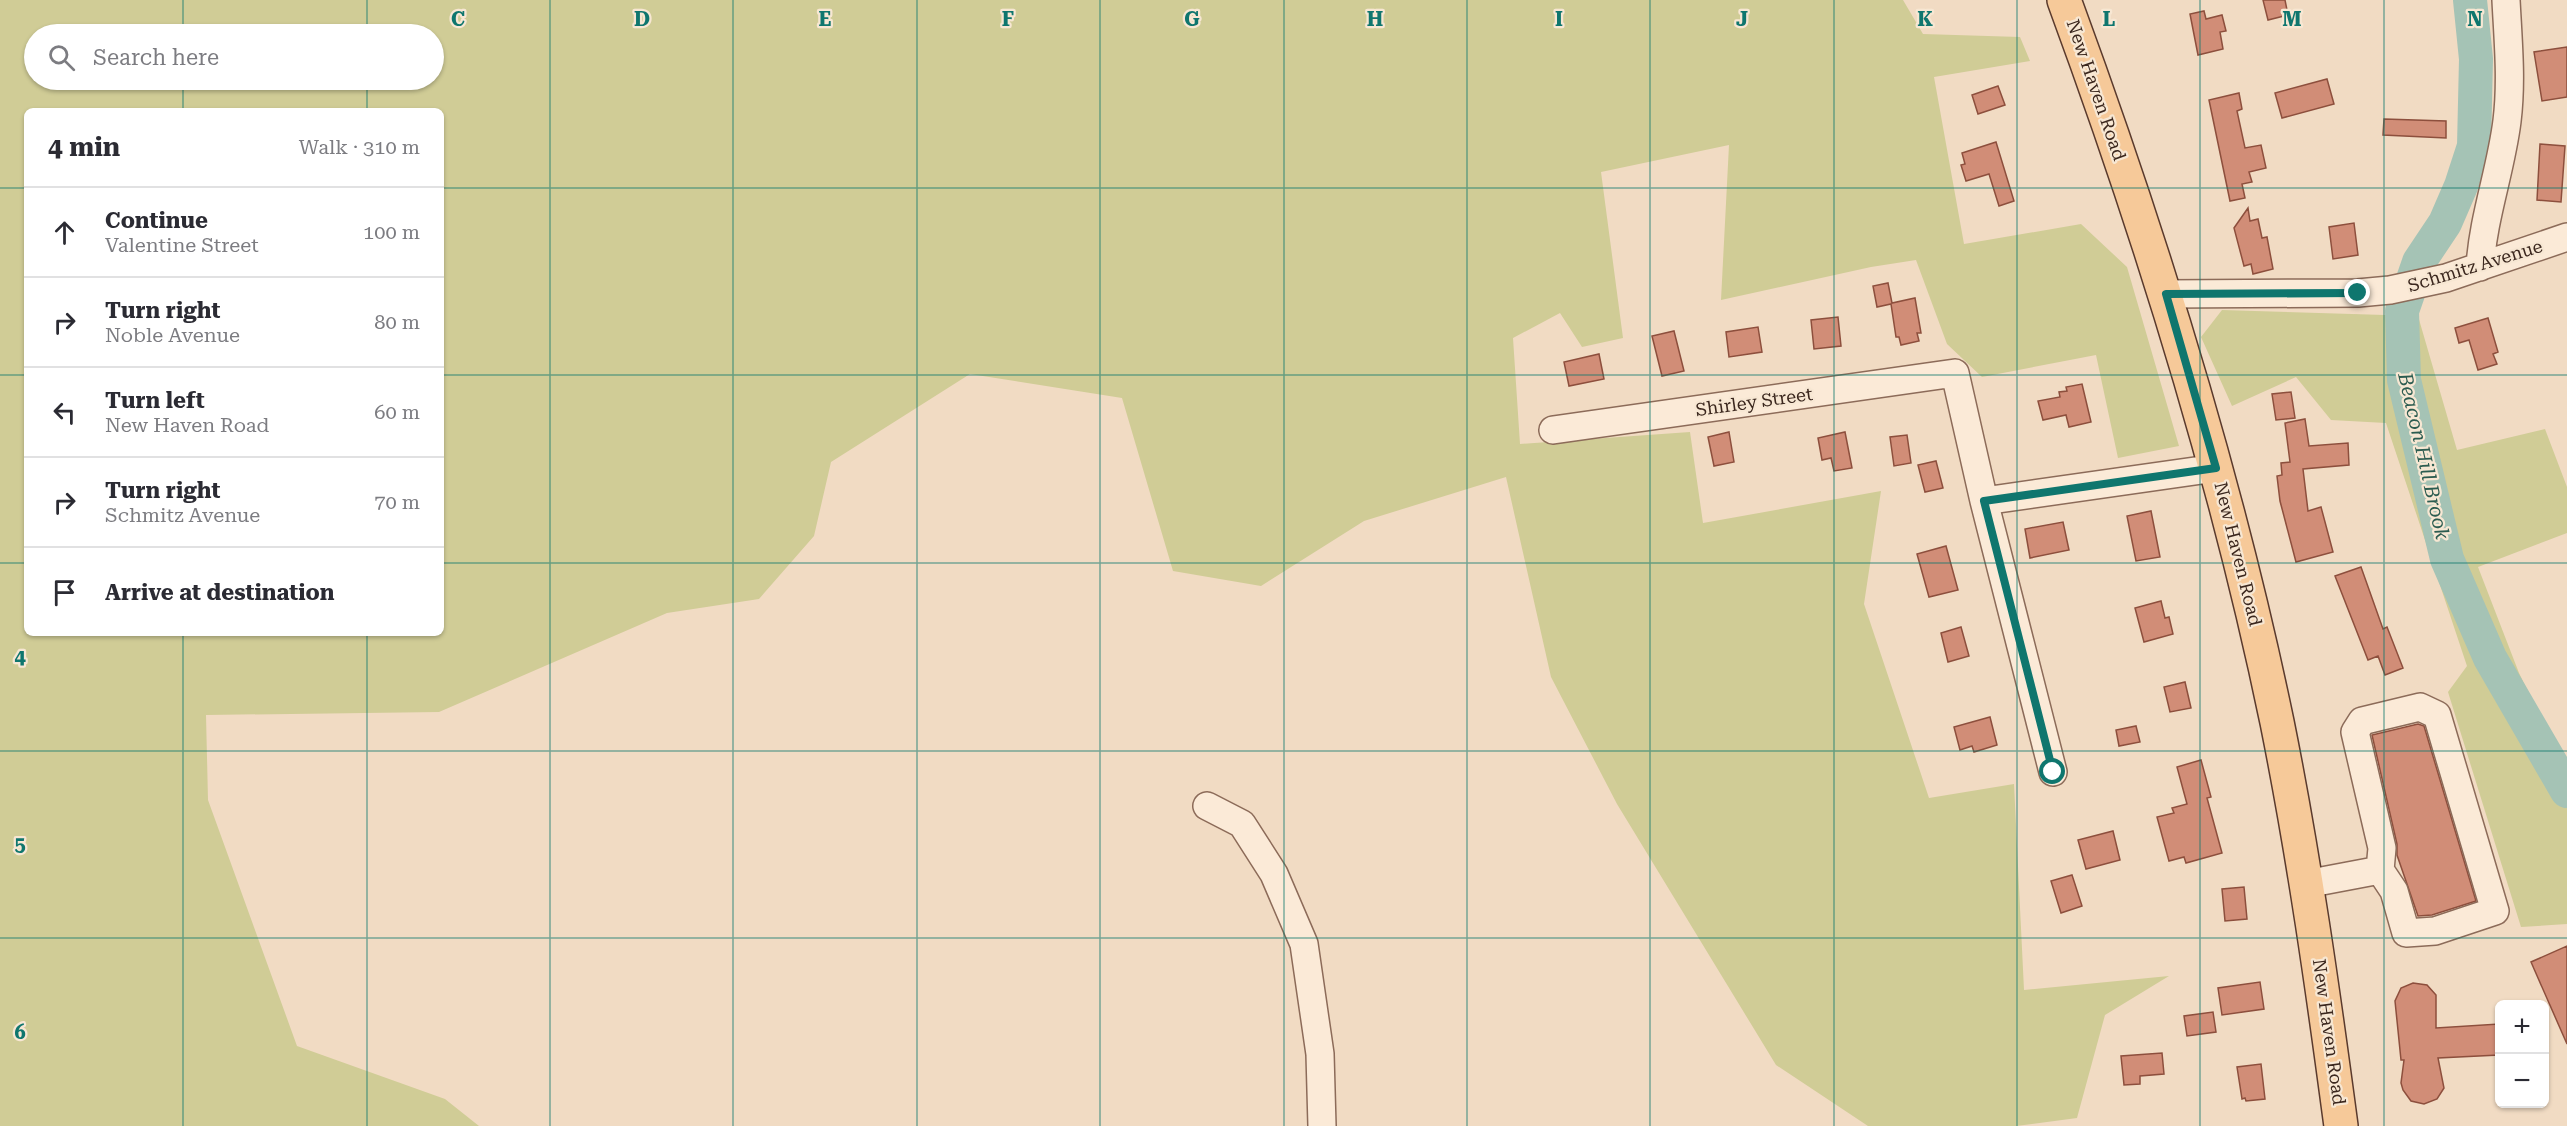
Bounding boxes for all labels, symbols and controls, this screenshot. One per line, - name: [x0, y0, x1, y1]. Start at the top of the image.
- text: C: [451, 7, 465, 31]
- text: D: [634, 7, 650, 31]
- text: E: [819, 7, 832, 31]
- text: F: [1002, 7, 1014, 31]
- text: G: [1184, 7, 1200, 31]
- text: H: [1367, 7, 1383, 31]
- text: I: [1555, 7, 1563, 31]
- text: J: [1736, 7, 1748, 31]
- text: K: [1917, 7, 1933, 31]
- text: L: [2103, 7, 2116, 31]
- text: M: [2282, 7, 2302, 31]
- text: N: [2467, 7, 2483, 31]
- street label: New Haven Road: [2062, 17, 2131, 164]
- search box: [24, 24, 444, 90]
- icon: search: [45, 41, 78, 74]
- text: Search here: [93, 45, 219, 70]
- text: 4 min: [48, 132, 120, 162]
- text: Walk · 310 m: [299, 135, 420, 159]
- text: Continue: [105, 208, 208, 233]
- icon: ahead: [48, 216, 81, 249]
- text: 100 m: [363, 220, 420, 244]
- text: Valentine Street: [105, 233, 259, 257]
- street label: Schmitz Avenue: [2405, 235, 2545, 296]
- route end: [2344, 279, 2370, 305]
- text: Turn right: [105, 298, 220, 323]
- icon: right: [48, 306, 81, 339]
- text: 80 m: [374, 310, 420, 334]
- text: Noble Avenue: [105, 323, 240, 347]
- water label: Beacon Hill Brook: [2393, 369, 2455, 542]
- street label: Shirley Street: [1694, 383, 1814, 420]
- text: Turn left: [105, 388, 205, 413]
- icon: left: [48, 396, 81, 429]
- text: 60 m: [374, 400, 420, 424]
- text: New Haven Road: [105, 413, 269, 437]
- text: Turn right: [105, 478, 220, 503]
- street label: New Haven Road: [2210, 480, 2267, 629]
- icon: right: [48, 486, 81, 519]
- text: 70 m: [374, 490, 420, 514]
- text: Schmitz Avenue: [105, 503, 260, 527]
- icon: arrive: [48, 576, 81, 609]
- text: Arrive at destination: [105, 580, 334, 605]
- text: 4: [14, 645, 26, 669]
- route start: [2039, 758, 2065, 784]
- text: 5: [14, 832, 26, 856]
- street label: New Haven Road: [2309, 957, 2350, 1107]
- map controls: [2495, 1000, 2549, 1108]
- button: +: [2495, 1000, 2549, 1054]
- text: 6: [14, 1020, 26, 1044]
- button: −: [2495, 1054, 2549, 1108]

